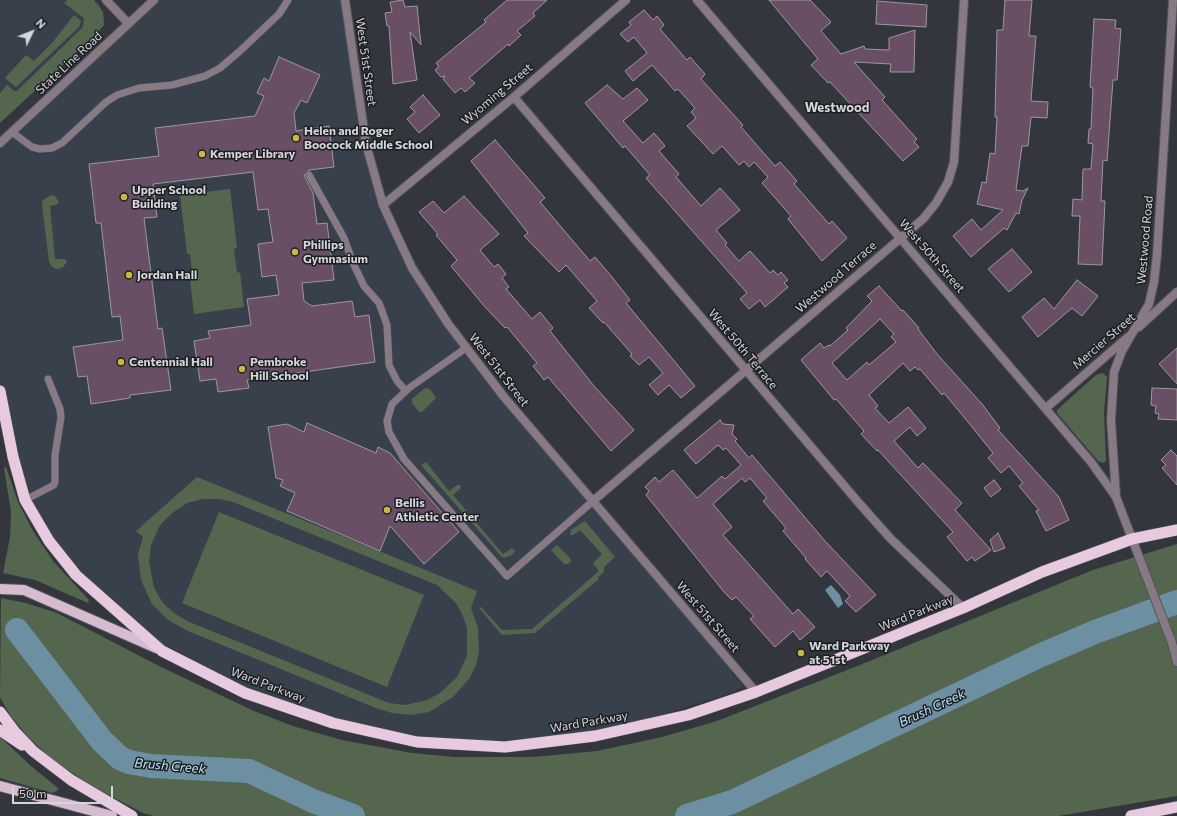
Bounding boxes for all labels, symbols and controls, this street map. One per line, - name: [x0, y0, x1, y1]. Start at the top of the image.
- north arrow: [12, 12, 52, 52]
- text: N: [34, 16, 49, 31]
- street label: West 51st Street: [353, 17, 379, 107]
- street label: State Line Road: [33, 29, 105, 97]
- street label: Wyoming Street: [459, 60, 535, 128]
- district label: Westwood: [805, 100, 869, 116]
- place label: Helen and Roger Boocock Middle School: [304, 124, 433, 152]
- marker: Helen and Roger Boocock Middle School: [291, 133, 301, 143]
- place label: Kemper Library: [210, 147, 295, 161]
- marker: Kemper Library: [197, 149, 207, 159]
- place label: Upper School Building: [132, 183, 206, 211]
- marker: Upper School Building: [119, 192, 129, 202]
- street label: Westwood Road: [1134, 195, 1156, 285]
- street label: West 50th Street: [896, 216, 968, 296]
- place label: Phillips Gymnasium: [303, 238, 368, 266]
- street label: Westwood Terrace: [793, 238, 879, 316]
- marker: Phillips Gymnasium: [290, 247, 300, 257]
- place label: Jordan Hall: [137, 268, 197, 282]
- marker: Jordan Hall: [124, 270, 134, 280]
- street label: West 50th Terrace: [705, 306, 781, 392]
- street label: Mercier Street: [1070, 310, 1138, 372]
- street label: West 51st Street: [466, 331, 532, 409]
- place label: Centennial Hall: [129, 355, 213, 369]
- place label: Pembroke Hill School: [250, 355, 309, 383]
- marker: Centennial Hall: [116, 357, 126, 367]
- marker: Pembroke Hill School: [237, 364, 247, 374]
- place label: Bellis Athletic Center: [395, 496, 479, 524]
- marker: Bellis Athletic Center: [382, 505, 392, 515]
- street label: West 51st Street: [673, 579, 743, 655]
- street label: Ward Parkway: [877, 592, 955, 634]
- place label: Ward Parkway at 51st: [809, 639, 890, 667]
- marker: Ward Parkway at 51st: [796, 648, 806, 658]
- street label: Ward Parkway: [229, 664, 307, 706]
- water label: Brush Creek: [896, 686, 968, 730]
- street label: Ward Parkway: [549, 708, 629, 736]
- water label: Brush Creek: [134, 755, 206, 777]
- scale bar: [14, 778, 115, 804]
- text: 50 m: [19, 786, 47, 800]

